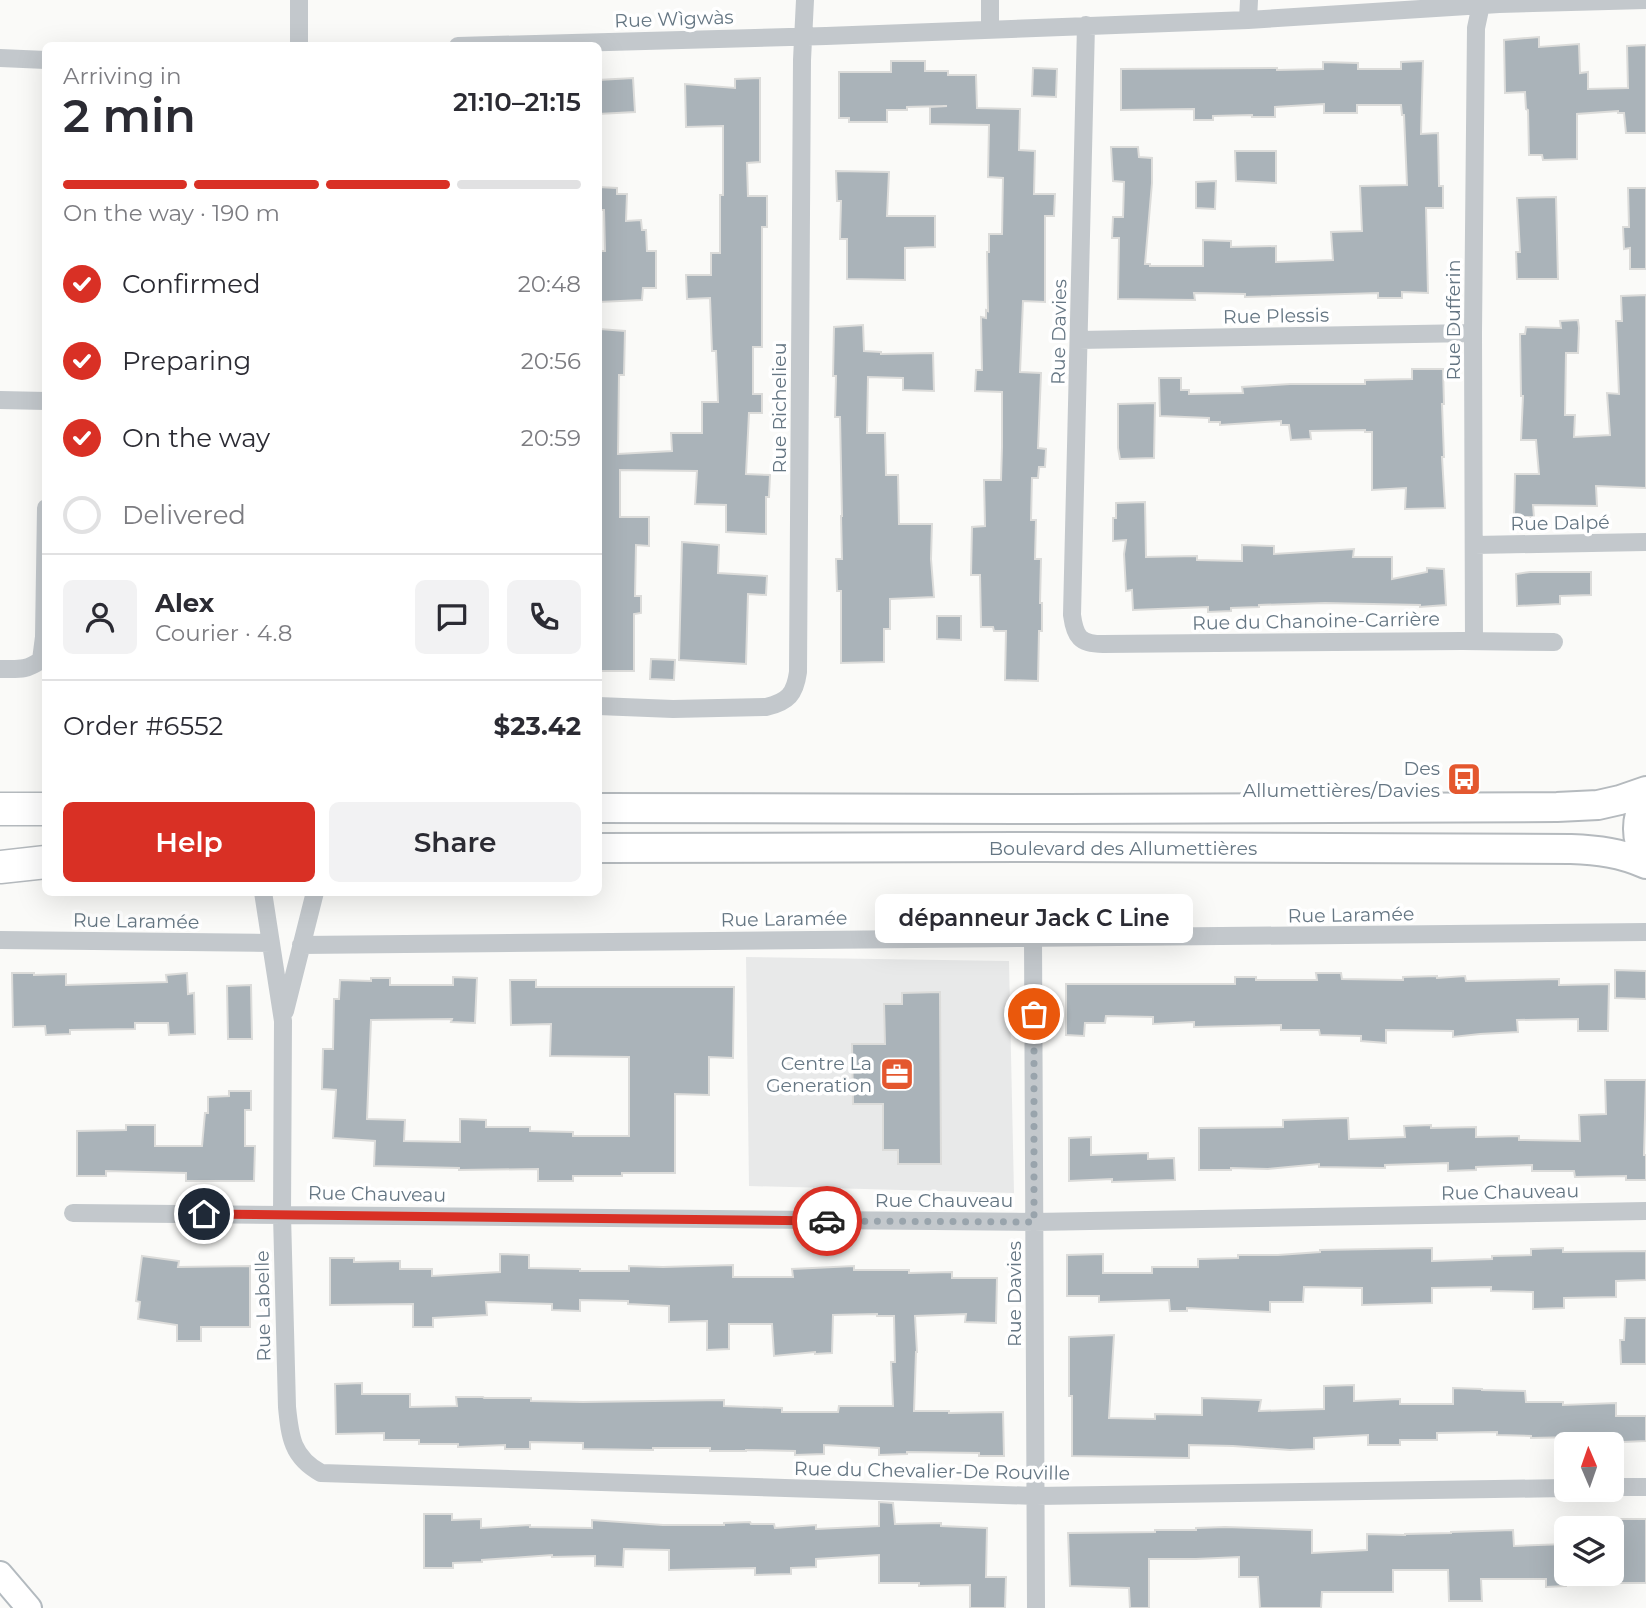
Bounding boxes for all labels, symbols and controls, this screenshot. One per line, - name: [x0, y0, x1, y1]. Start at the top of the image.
- street label: Rue Wìgwàs: [614, 5, 734, 33]
- text: Arriving in: [63, 62, 182, 90]
- text: 21:10–21:15: [453, 86, 581, 118]
- text: 2 min: [63, 87, 196, 144]
- text: On the way · 190 m: [63, 199, 280, 227]
- street label: Rue Dufferin: [1442, 259, 1465, 381]
- icon: check: [63, 265, 101, 303]
- text: Confirmed: [122, 268, 261, 300]
- text: 20:48: [518, 270, 581, 298]
- street label: Rue Davies: [1047, 279, 1071, 385]
- street label: Rue Plessis: [1223, 304, 1329, 328]
- icon: check: [63, 342, 101, 380]
- street label: Rue Richelieu: [768, 342, 791, 474]
- text: Preparing: [122, 345, 251, 377]
- text: 20:56: [521, 347, 581, 375]
- icon: check: [63, 419, 101, 457]
- text: On the way: [122, 422, 270, 454]
- text: 20:59: [521, 424, 581, 452]
- text: Delivered: [122, 499, 246, 531]
- street label: Rue Dalpé: [1510, 511, 1610, 535]
- button: person: [63, 580, 137, 654]
- button: chat: [415, 580, 489, 654]
- button: phone: [507, 580, 581, 654]
- text: Alex: [155, 587, 214, 619]
- street label: Rue du Chanoine-Carrière: [1192, 607, 1440, 635]
- text: Courier · 4.8: [155, 619, 292, 647]
- text: Order #6552: [63, 710, 223, 742]
- text: $23.42: [494, 710, 581, 742]
- place label: Des Allumettières/Davies: [1243, 757, 1440, 802]
- bus stop icon: Des Allumettières/Davies: [1445, 760, 1483, 798]
- button: Help: [63, 802, 315, 882]
- button: Share: [329, 802, 581, 882]
- street label: Boulevard des Allumettières: [989, 837, 1257, 860]
- callout: dépanneur Jack C Line: [875, 895, 1193, 944]
- street label: Rue Laramée: [1288, 902, 1414, 928]
- text: dépanneur Jack C Line: [899, 904, 1169, 932]
- street label: Rue Laramée: [721, 906, 847, 932]
- street label: Rue Laramée: [73, 908, 199, 934]
- pin: [1004, 984, 1064, 1044]
- icon: bag: [1015, 995, 1053, 1033]
- place label: Centre La Generation: [766, 1052, 872, 1097]
- office icon: Centre La Generation: [878, 1055, 916, 1093]
- street label: Rue Chauveau: [1441, 1179, 1579, 1205]
- street label: Rue Chauveau: [308, 1181, 446, 1207]
- pin: [174, 1184, 234, 1244]
- courier: [792, 1186, 862, 1256]
- street label: Rue Chauveau: [875, 1189, 1013, 1212]
- icon: home: [185, 1195, 223, 1233]
- icon: car: [808, 1202, 846, 1240]
- street label: Rue Davies: [1003, 1241, 1026, 1347]
- street label: Rue Labelle: [251, 1250, 275, 1362]
- north arrow: [1554, 1432, 1624, 1502]
- map controls: [1554, 1432, 1624, 1586]
- street label: Rue du Chevalier-De Rouville: [794, 1457, 1070, 1485]
- button: layers: [1554, 1516, 1624, 1586]

